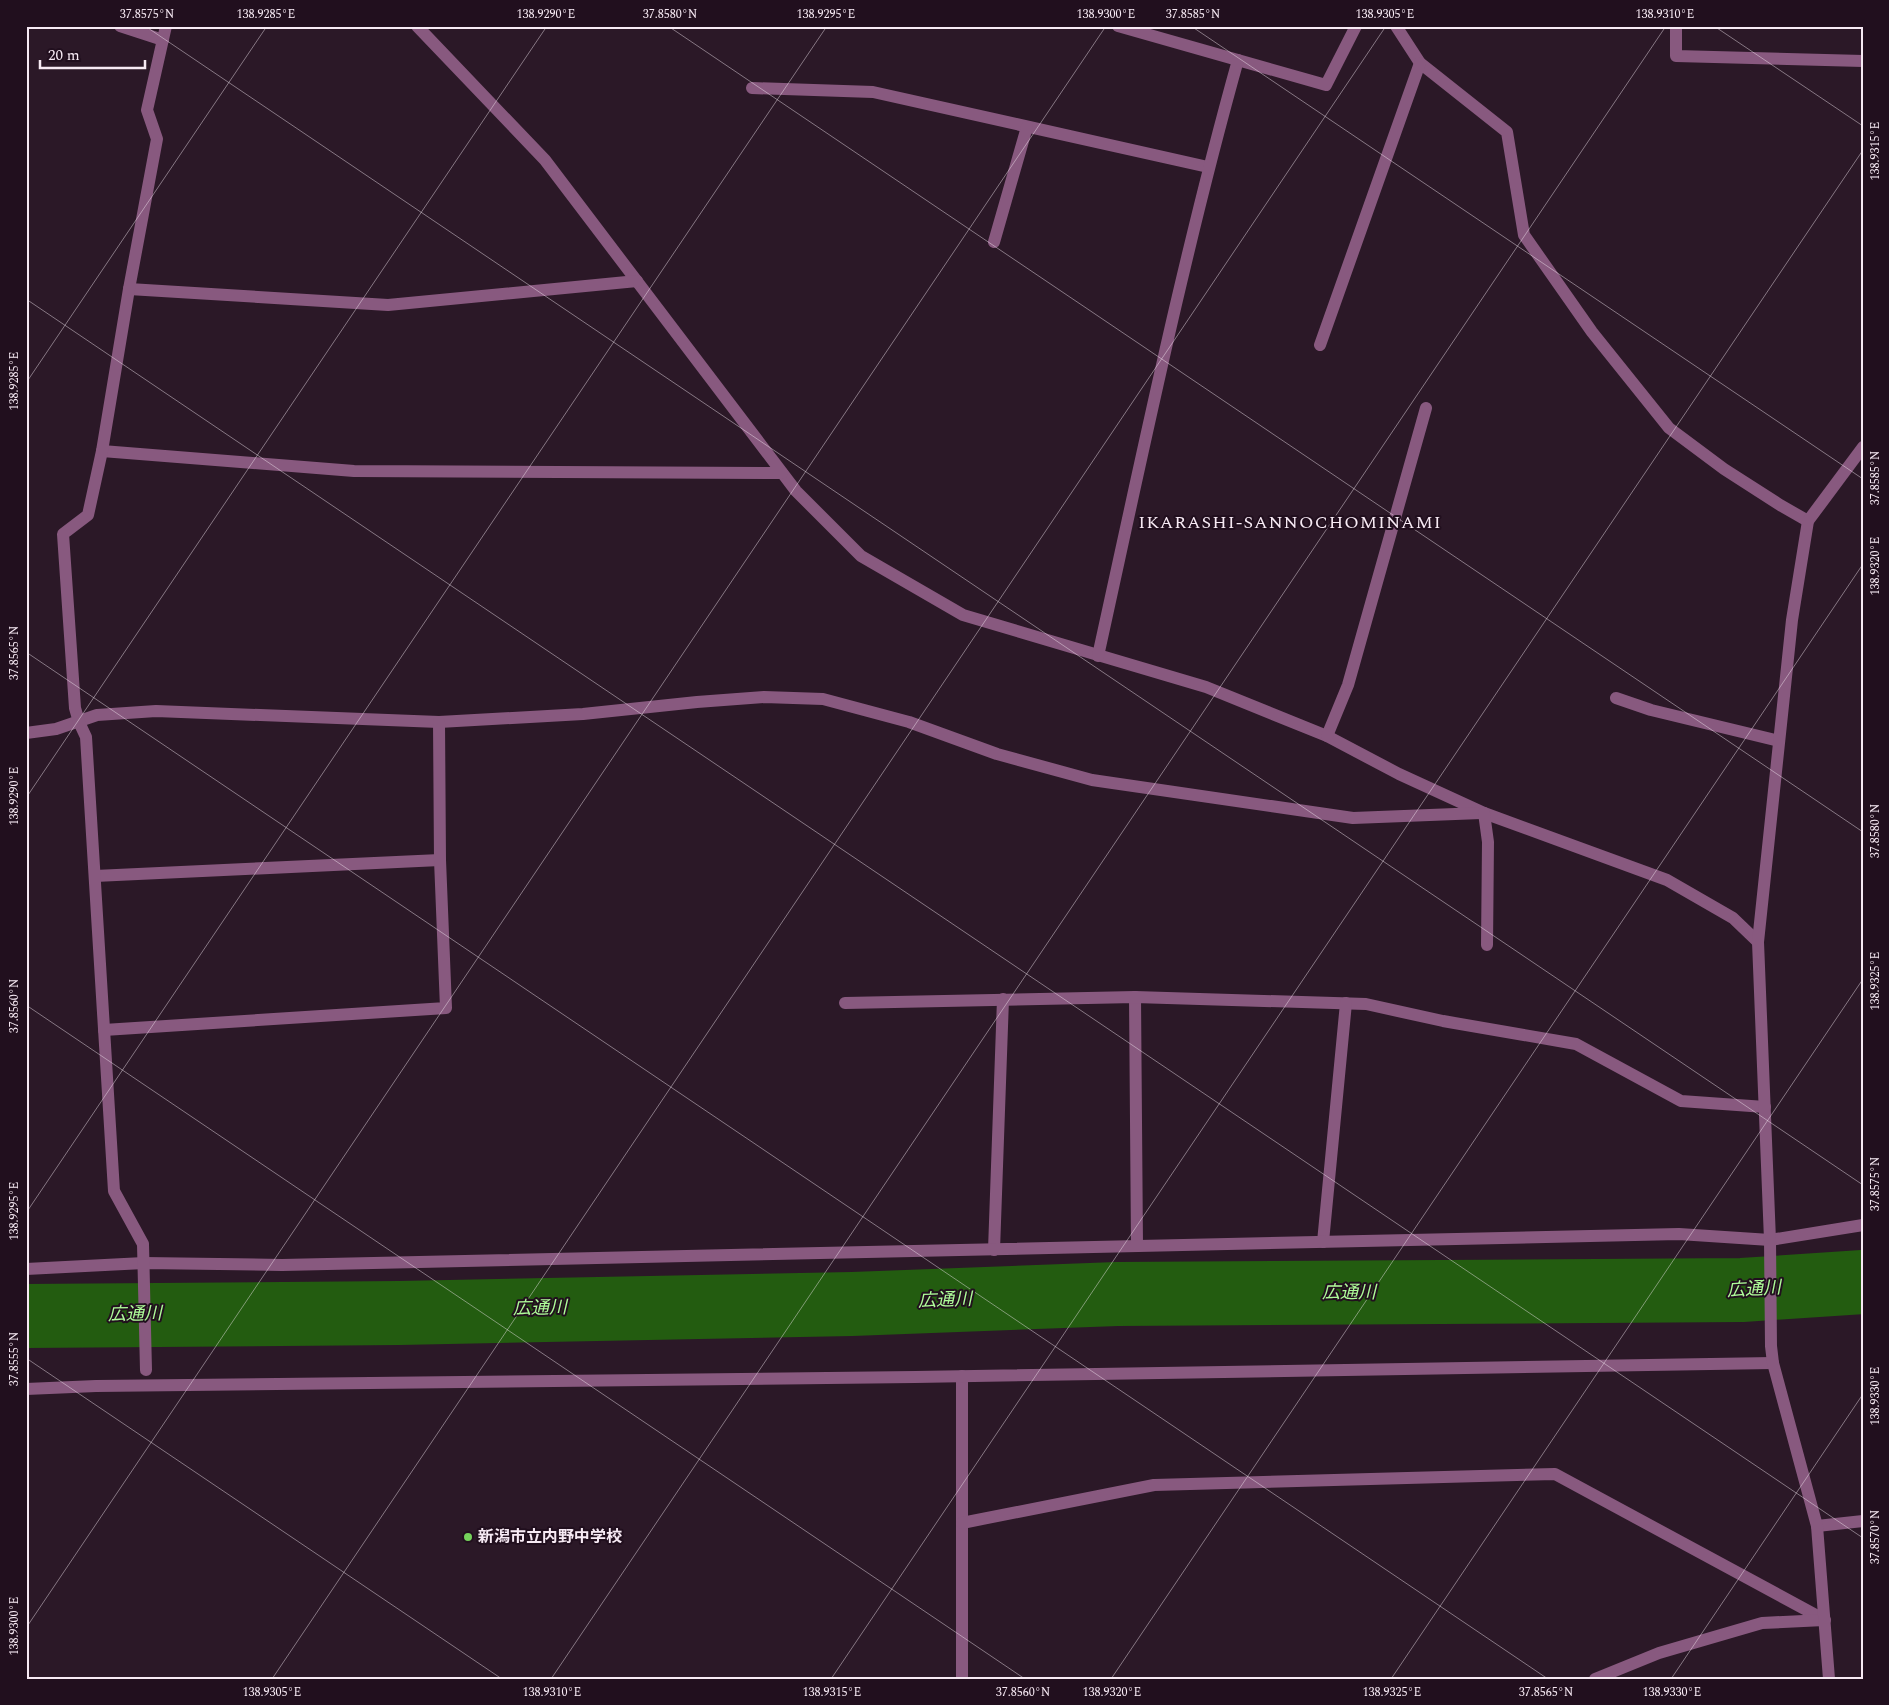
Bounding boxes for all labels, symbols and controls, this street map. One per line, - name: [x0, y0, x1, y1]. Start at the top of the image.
- text: 37.8575°N: [120, 5, 174, 24]
- text: 138.9285°E: [237, 5, 295, 24]
- text: 138.9290°E: [517, 5, 575, 24]
- text: 37.8580°N: [643, 5, 697, 24]
- text: 138.9295°E: [797, 5, 855, 24]
- text: 138.9300°E: [1077, 5, 1135, 24]
- text: 37.8585°N: [1166, 5, 1220, 24]
- text: 138.9305°E: [1356, 5, 1414, 24]
- text: 138.9310°E: [1636, 5, 1694, 24]
- scale bar: [40, 38, 145, 70]
- text: 20 m: [48, 44, 80, 67]
- text: 138.9315°E: [1866, 122, 1885, 180]
- text: 138.9285°E: [5, 352, 24, 410]
- text: 37.8585°N: [1866, 451, 1885, 505]
- district label: IKARASHI-SANNOCHOMINAMI: [1138, 509, 1442, 536]
- text: 138.9320°E: [1866, 537, 1885, 595]
- text: 37.8565°N: [5, 626, 24, 680]
- text: 138.9290°E: [5, 767, 24, 825]
- text: 37.8580°N: [1866, 804, 1885, 858]
- text: 138.9325°E: [1866, 952, 1885, 1010]
- text: 37.8560°N: [5, 979, 24, 1033]
- text: 37.8575°N: [1866, 1157, 1885, 1211]
- text: 138.9295°E: [5, 1182, 24, 1240]
- water label: 広通川: [1726, 1274, 1784, 1304]
- water label: 広通川: [1322, 1279, 1378, 1306]
- water label: 広通川: [918, 1285, 974, 1314]
- water label: 広通川: [513, 1294, 569, 1322]
- water label: 広通川: [108, 1300, 164, 1328]
- text: 37.8555°N: [5, 1332, 24, 1386]
- text: 138.9330°E: [1866, 1367, 1885, 1425]
- text: 37.8570°N: [1866, 1510, 1885, 1564]
- place label: 新潟市立内野中学校: [478, 1525, 622, 1549]
- marker: 新潟市立内野中学校: [462, 1531, 474, 1543]
- text: 138.9300°E: [5, 1597, 24, 1655]
- text: 138.9305°E: [243, 1683, 301, 1702]
- text: 138.9310°E: [523, 1683, 581, 1702]
- text: 138.9315°E: [803, 1683, 861, 1702]
- text: 37.8560°N: [996, 1683, 1050, 1702]
- text: 138.9320°E: [1083, 1683, 1141, 1702]
- text: 138.9325°E: [1363, 1683, 1421, 1702]
- text: 37.8565°N: [1519, 1683, 1573, 1702]
- text: 138.9330°E: [1643, 1683, 1701, 1702]

